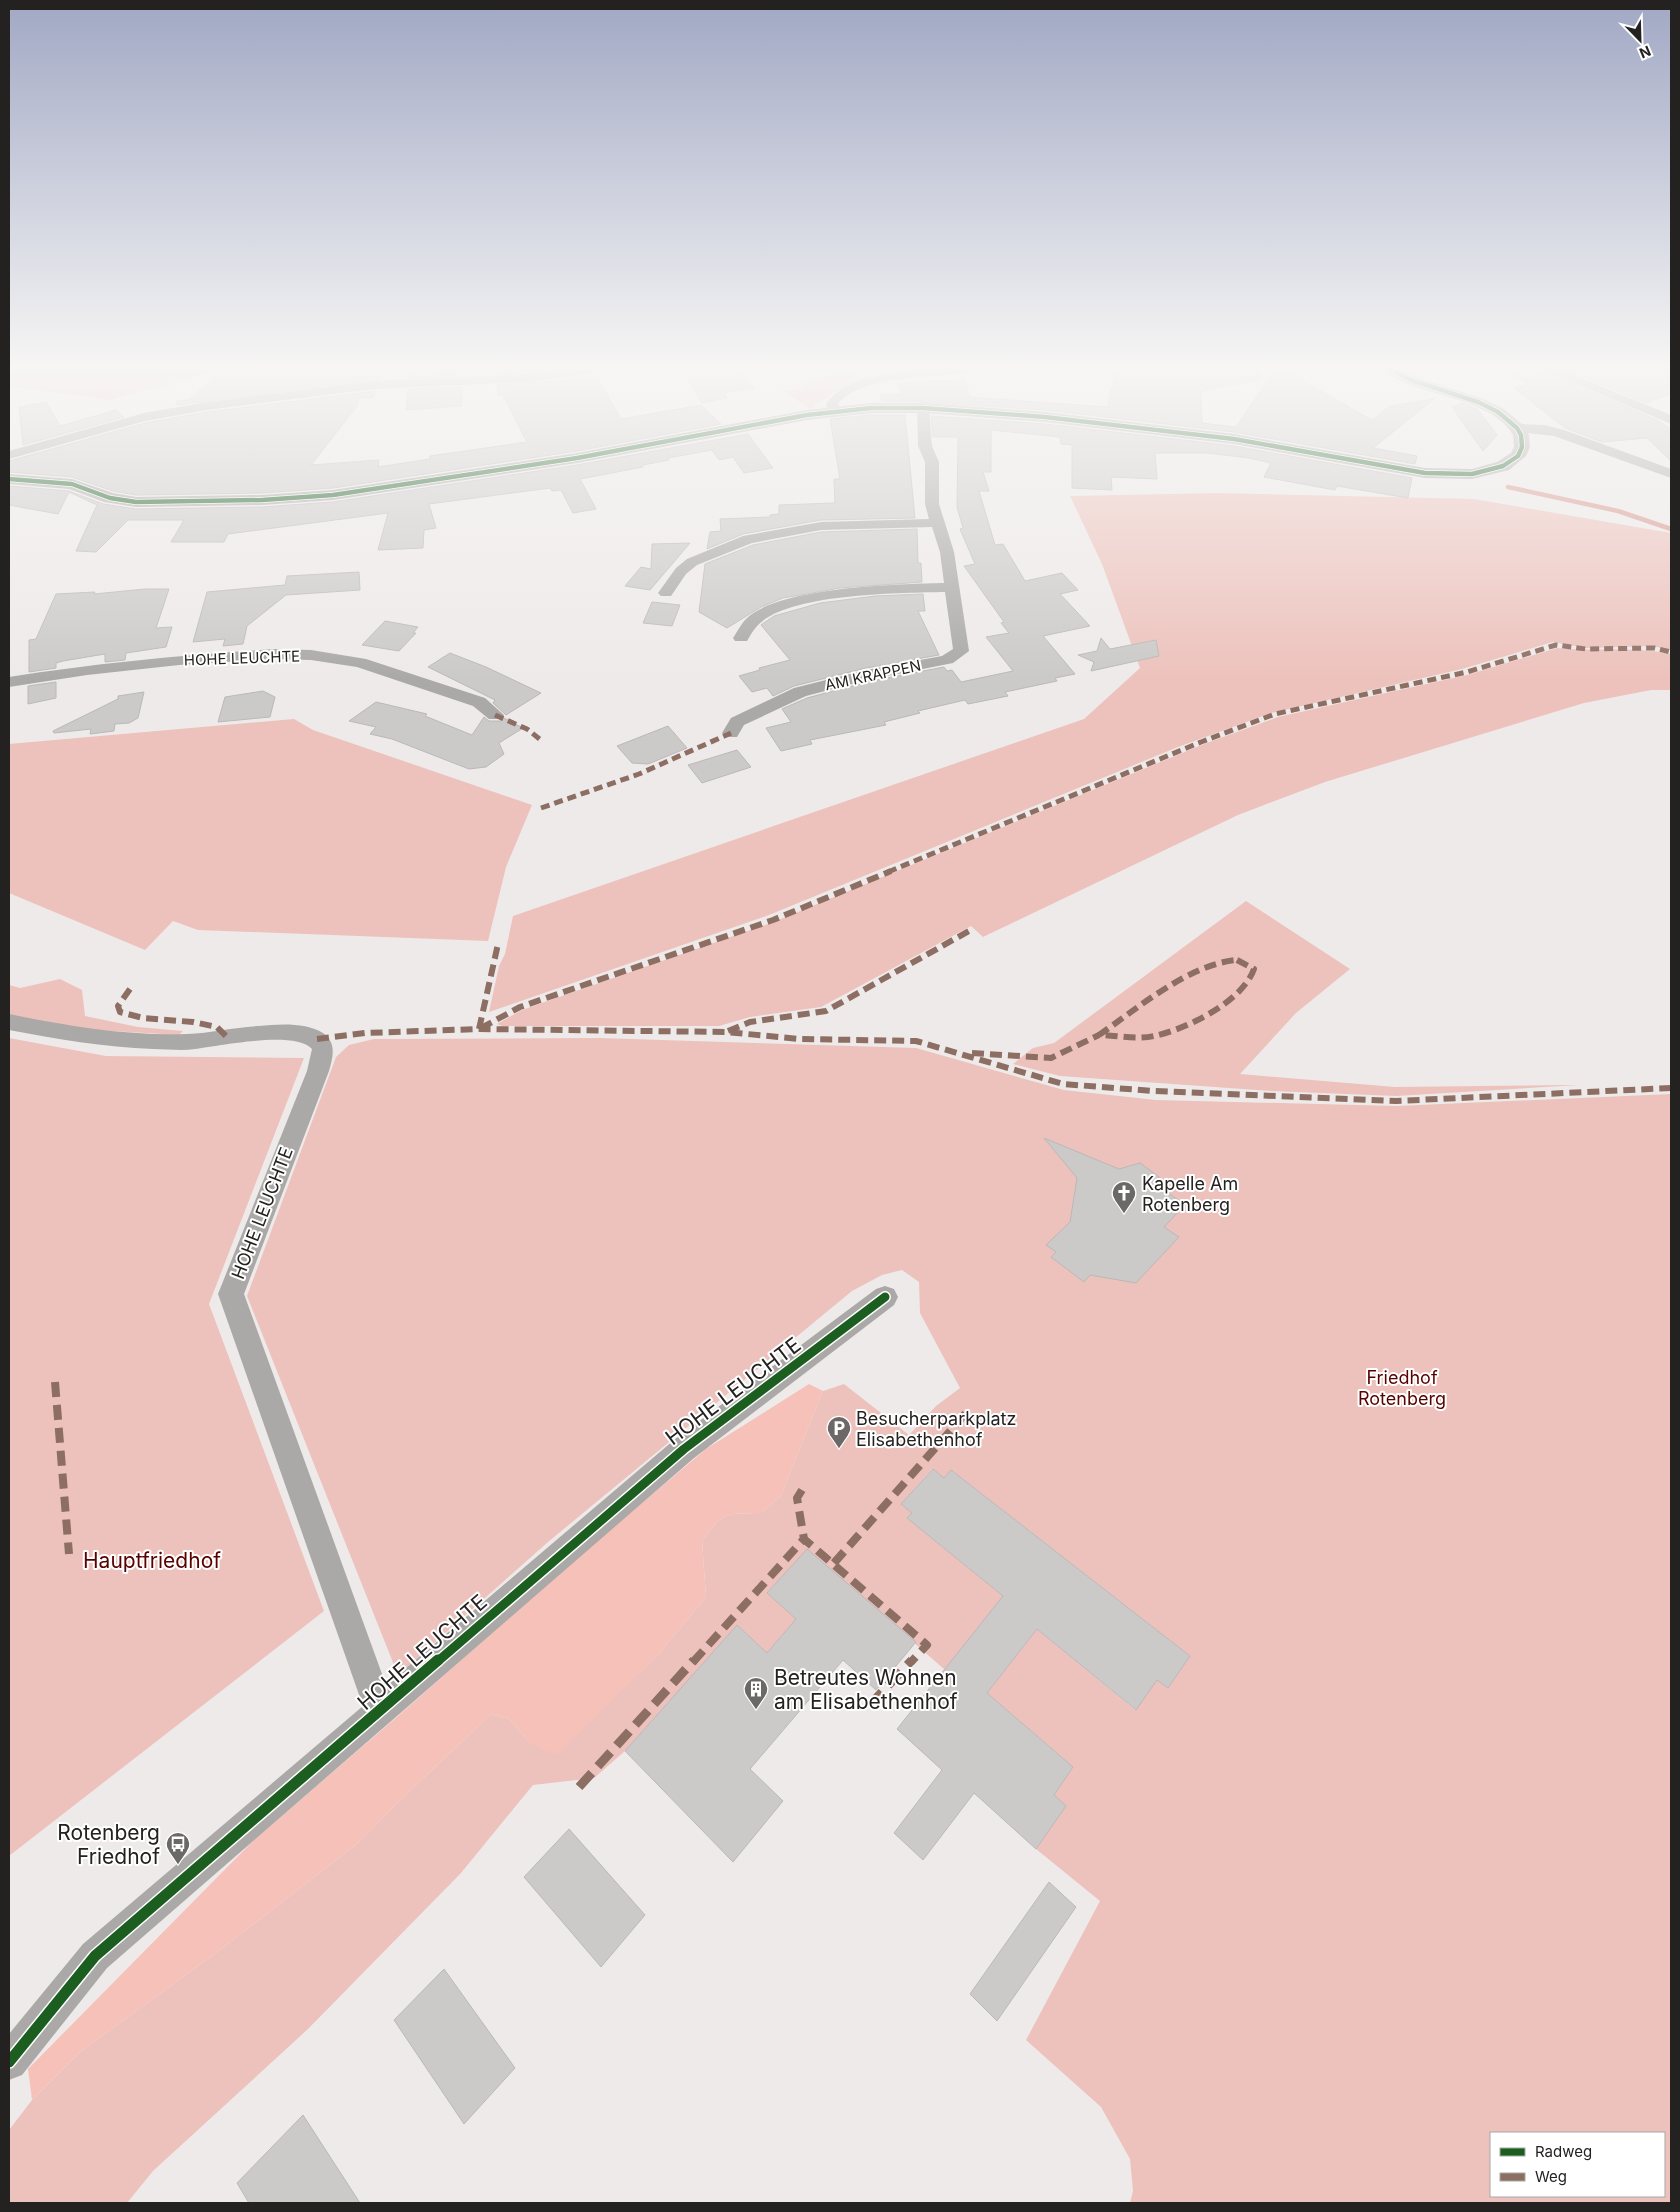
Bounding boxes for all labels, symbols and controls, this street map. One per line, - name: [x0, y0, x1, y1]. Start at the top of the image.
- north arrow: [1615, 15, 1665, 65]
- text: N: [1637, 43, 1654, 62]
- street label: HOHE LEUCHTE: [183, 646, 301, 670]
- street label: AM KRAPPEN: [823, 656, 923, 694]
- street label: HOHE LEUCHTE: [227, 1144, 297, 1282]
- place label: Kapelle Am Rotenberg: [1142, 1173, 1238, 1215]
- church icon: Kapelle Am Rotenberg: [1111, 1180, 1137, 1214]
- street label: HOHE LEUCHTE: [660, 1332, 806, 1450]
- park label: Friedhof Rotenberg: [1358, 1367, 1446, 1409]
- place label: Besucherparkplatz Elisabethenhof: [856, 1408, 1016, 1450]
- parking icon: Besucherparkplatz Elisabethenhof: [826, 1415, 852, 1449]
- park label: Hauptfriedhof: [83, 1548, 221, 1573]
- street label: HOHE LEUCHTE: [352, 1589, 492, 1715]
- place label: Betreutes Wohnen am Elisabethenhof: [774, 1665, 958, 1714]
- building icon: Betreutes Wohnen am Elisabethenhof: [743, 1676, 769, 1710]
- place label: Rotenberg Friedhof: [57, 1820, 160, 1869]
- bus stop icon: Rotenberg Friedhof: [165, 1831, 191, 1865]
- legend: [1490, 2132, 1665, 2197]
- text: Radweg: [1535, 2142, 1592, 2161]
- text: Weg: [1535, 2167, 1567, 2186]

